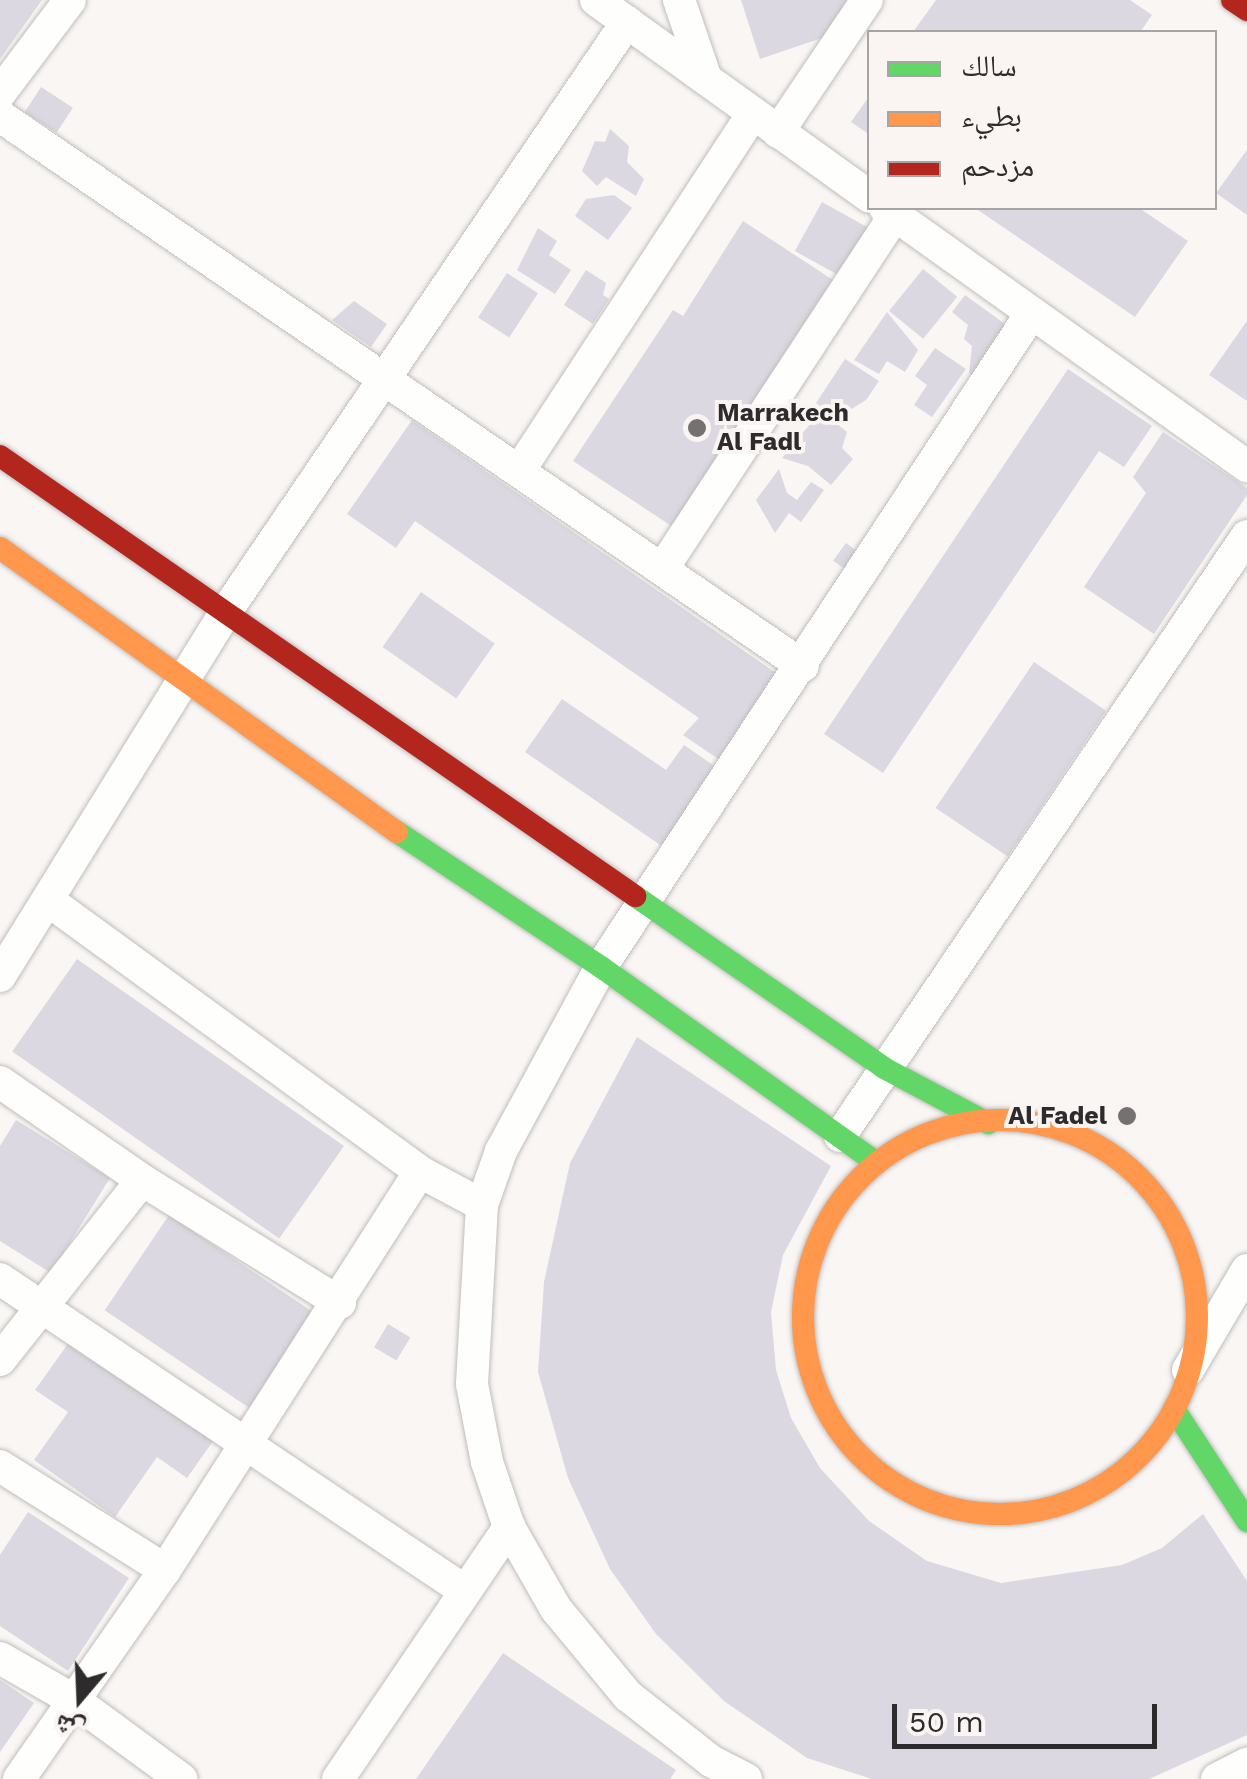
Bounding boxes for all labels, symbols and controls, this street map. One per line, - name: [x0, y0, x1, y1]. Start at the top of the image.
- legend: [867, 30, 1217, 210]
- text: سالك: [961, 48, 1017, 83]
- text: بطيء: [961, 98, 1022, 133]
- text: مزدحم: [961, 148, 1034, 183]
- place label: Marrakech Al Fadl: [717, 399, 849, 458]
- marker: Marrakech Al Fadl: [686, 417, 708, 439]
- place label: Al Fadel: [1008, 1101, 1107, 1131]
- marker: Al Fadel: [1116, 1105, 1138, 1127]
- north arrow: [30, 1649, 130, 1749]
- scale bar: [897, 1684, 1162, 1746]
- text: 50 m: [909, 1704, 984, 1739]
- text: ش: [51, 1707, 89, 1748]

